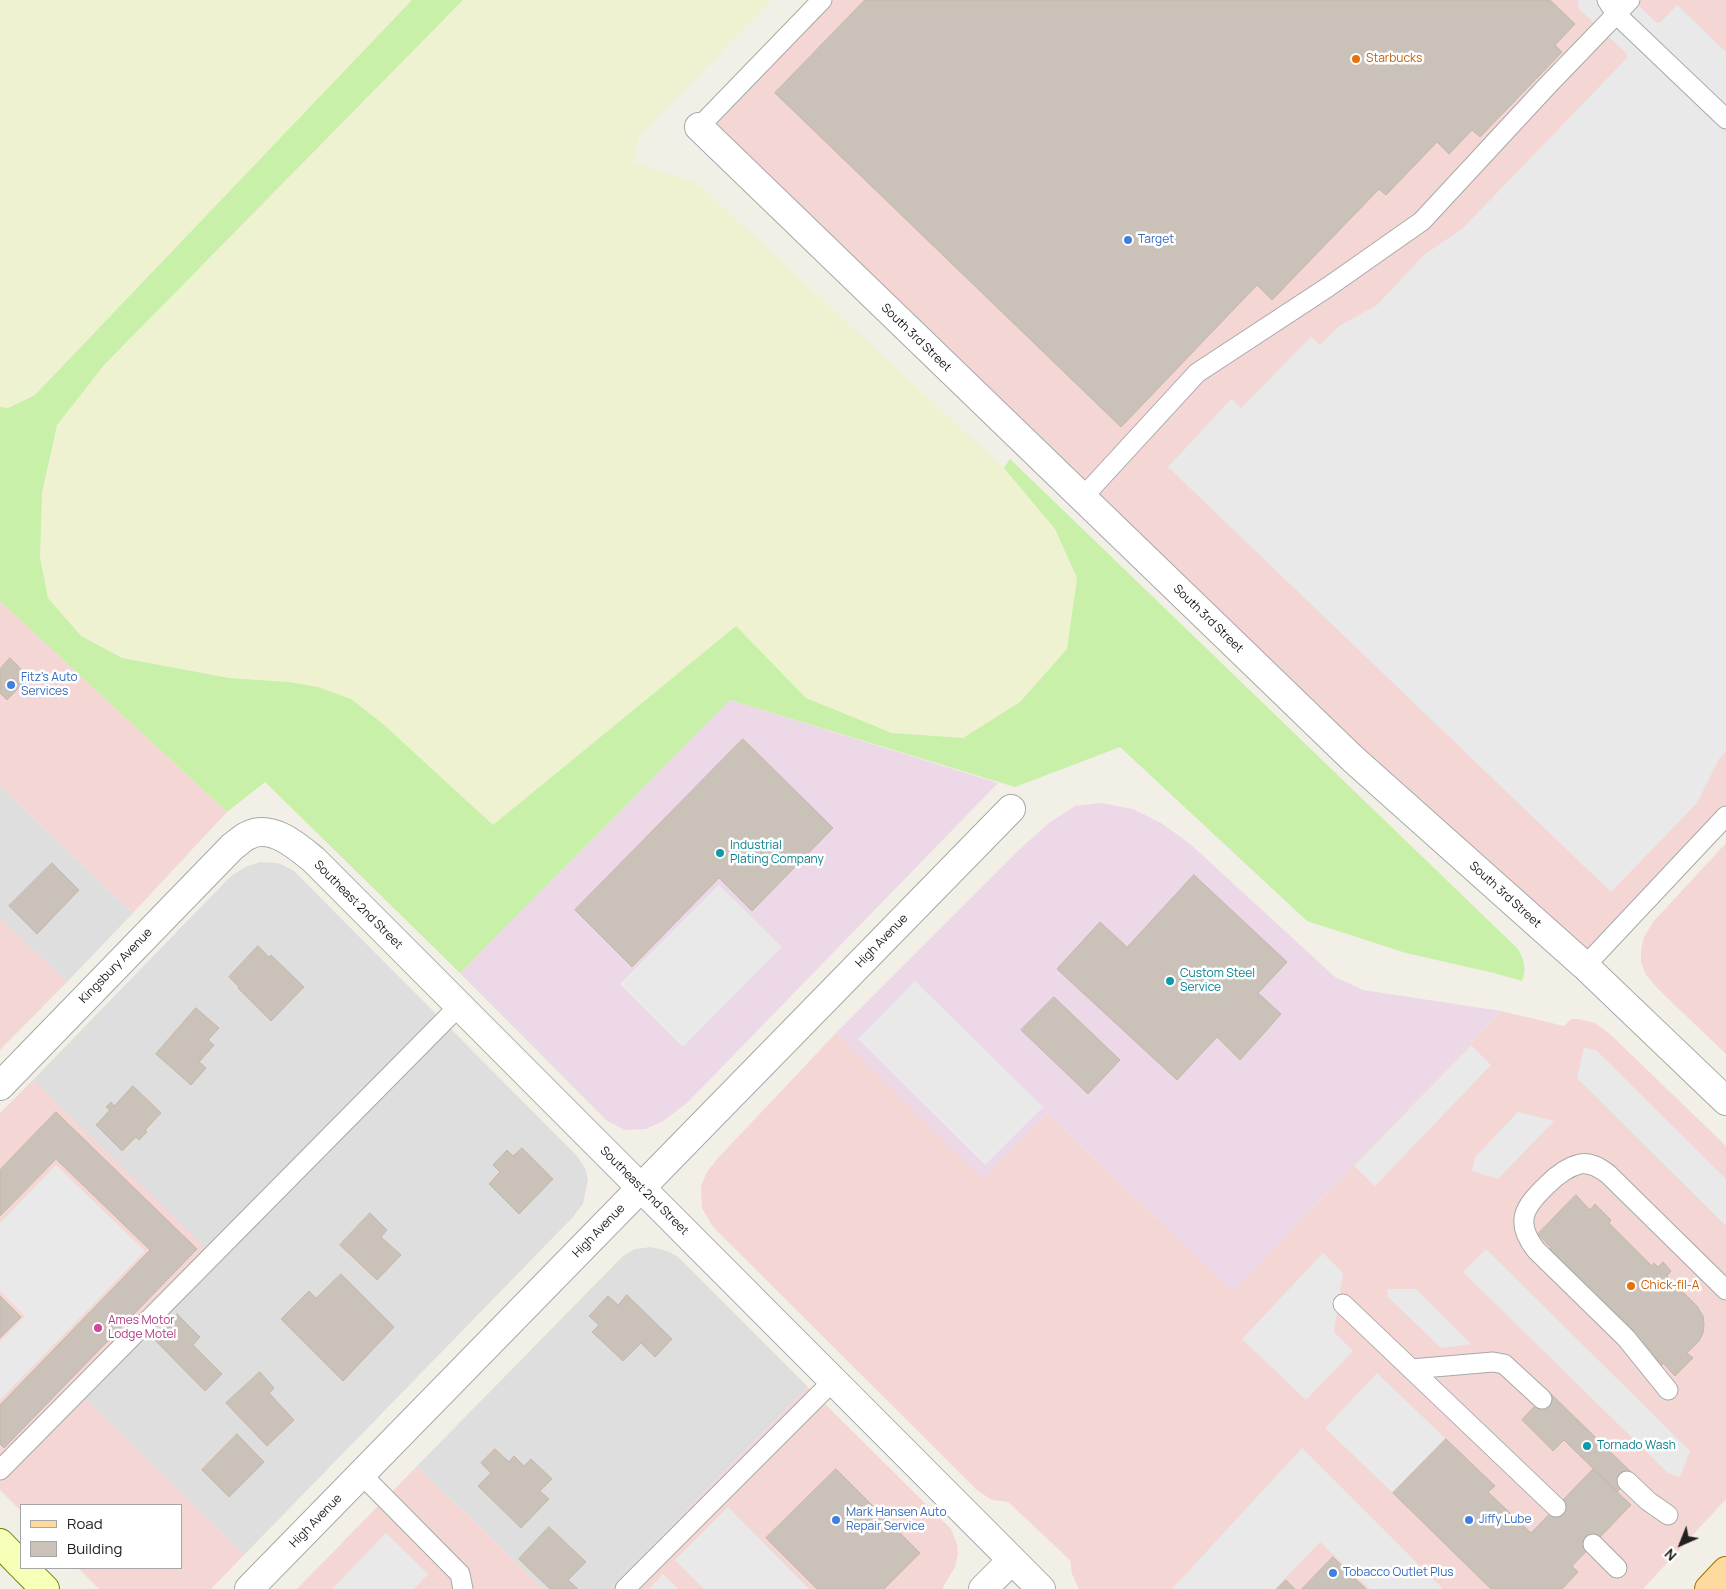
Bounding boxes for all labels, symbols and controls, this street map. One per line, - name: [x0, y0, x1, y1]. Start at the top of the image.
- place label: Starbucks: [1366, 52, 1422, 66]
- marker: Starbucks: [1350, 53, 1362, 65]
- place label: Target: [1138, 233, 1174, 247]
- marker: Target: [1122, 234, 1134, 246]
- street label: South 3rd Street: [878, 301, 954, 375]
- street label: South 3rd Street: [1170, 582, 1246, 656]
- place label: Fitz's Auto Services: [21, 671, 78, 699]
- marker: Fitz's Auto Services: [5, 679, 17, 691]
- place label: Industrial Plating Company: [730, 839, 824, 867]
- marker: Industrial Plating Company: [714, 847, 726, 859]
- street label: Southeast 2nd Street: [311, 858, 405, 952]
- street label: South 3rd Street: [1466, 859, 1544, 931]
- street label: High Avenue: [853, 911, 911, 971]
- street label: Kingsbury Avenue: [77, 925, 155, 1007]
- place label: Custom Steel Service: [1180, 967, 1255, 995]
- marker: Custom Steel Service: [1164, 975, 1176, 987]
- street label: Southeast 2nd Street: [597, 1144, 691, 1238]
- street label: High Avenue: [570, 1201, 628, 1261]
- place label: Chick-fil-A: [1641, 1279, 1699, 1293]
- marker: Chick-fil-A: [1625, 1280, 1637, 1292]
- place label: Ames Motor Lodge Motel: [108, 1314, 176, 1342]
- marker: Ames Motor Lodge Motel: [92, 1322, 104, 1334]
- place label: Tornado Wash: [1597, 1439, 1676, 1453]
- marker: Tornado Wash: [1581, 1440, 1593, 1452]
- street label: High Avenue: [287, 1491, 345, 1551]
- legend: [20, 1504, 182, 1569]
- place label: Mark Hansen Auto Repair Service: [846, 1506, 946, 1534]
- text: Road: [67, 1513, 103, 1534]
- place label: Jiffy Lube: [1479, 1513, 1531, 1527]
- marker: Mark Hansen Auto Repair Service: [830, 1514, 842, 1526]
- marker: Jiffy Lube: [1463, 1514, 1475, 1526]
- north arrow: [1656, 1519, 1706, 1569]
- text: Building: [67, 1538, 122, 1559]
- text: N: [1660, 1545, 1680, 1565]
- place label: Tobacco Outlet Plus: [1343, 1566, 1454, 1580]
- marker: Tobacco Outlet Plus: [1327, 1567, 1339, 1579]

